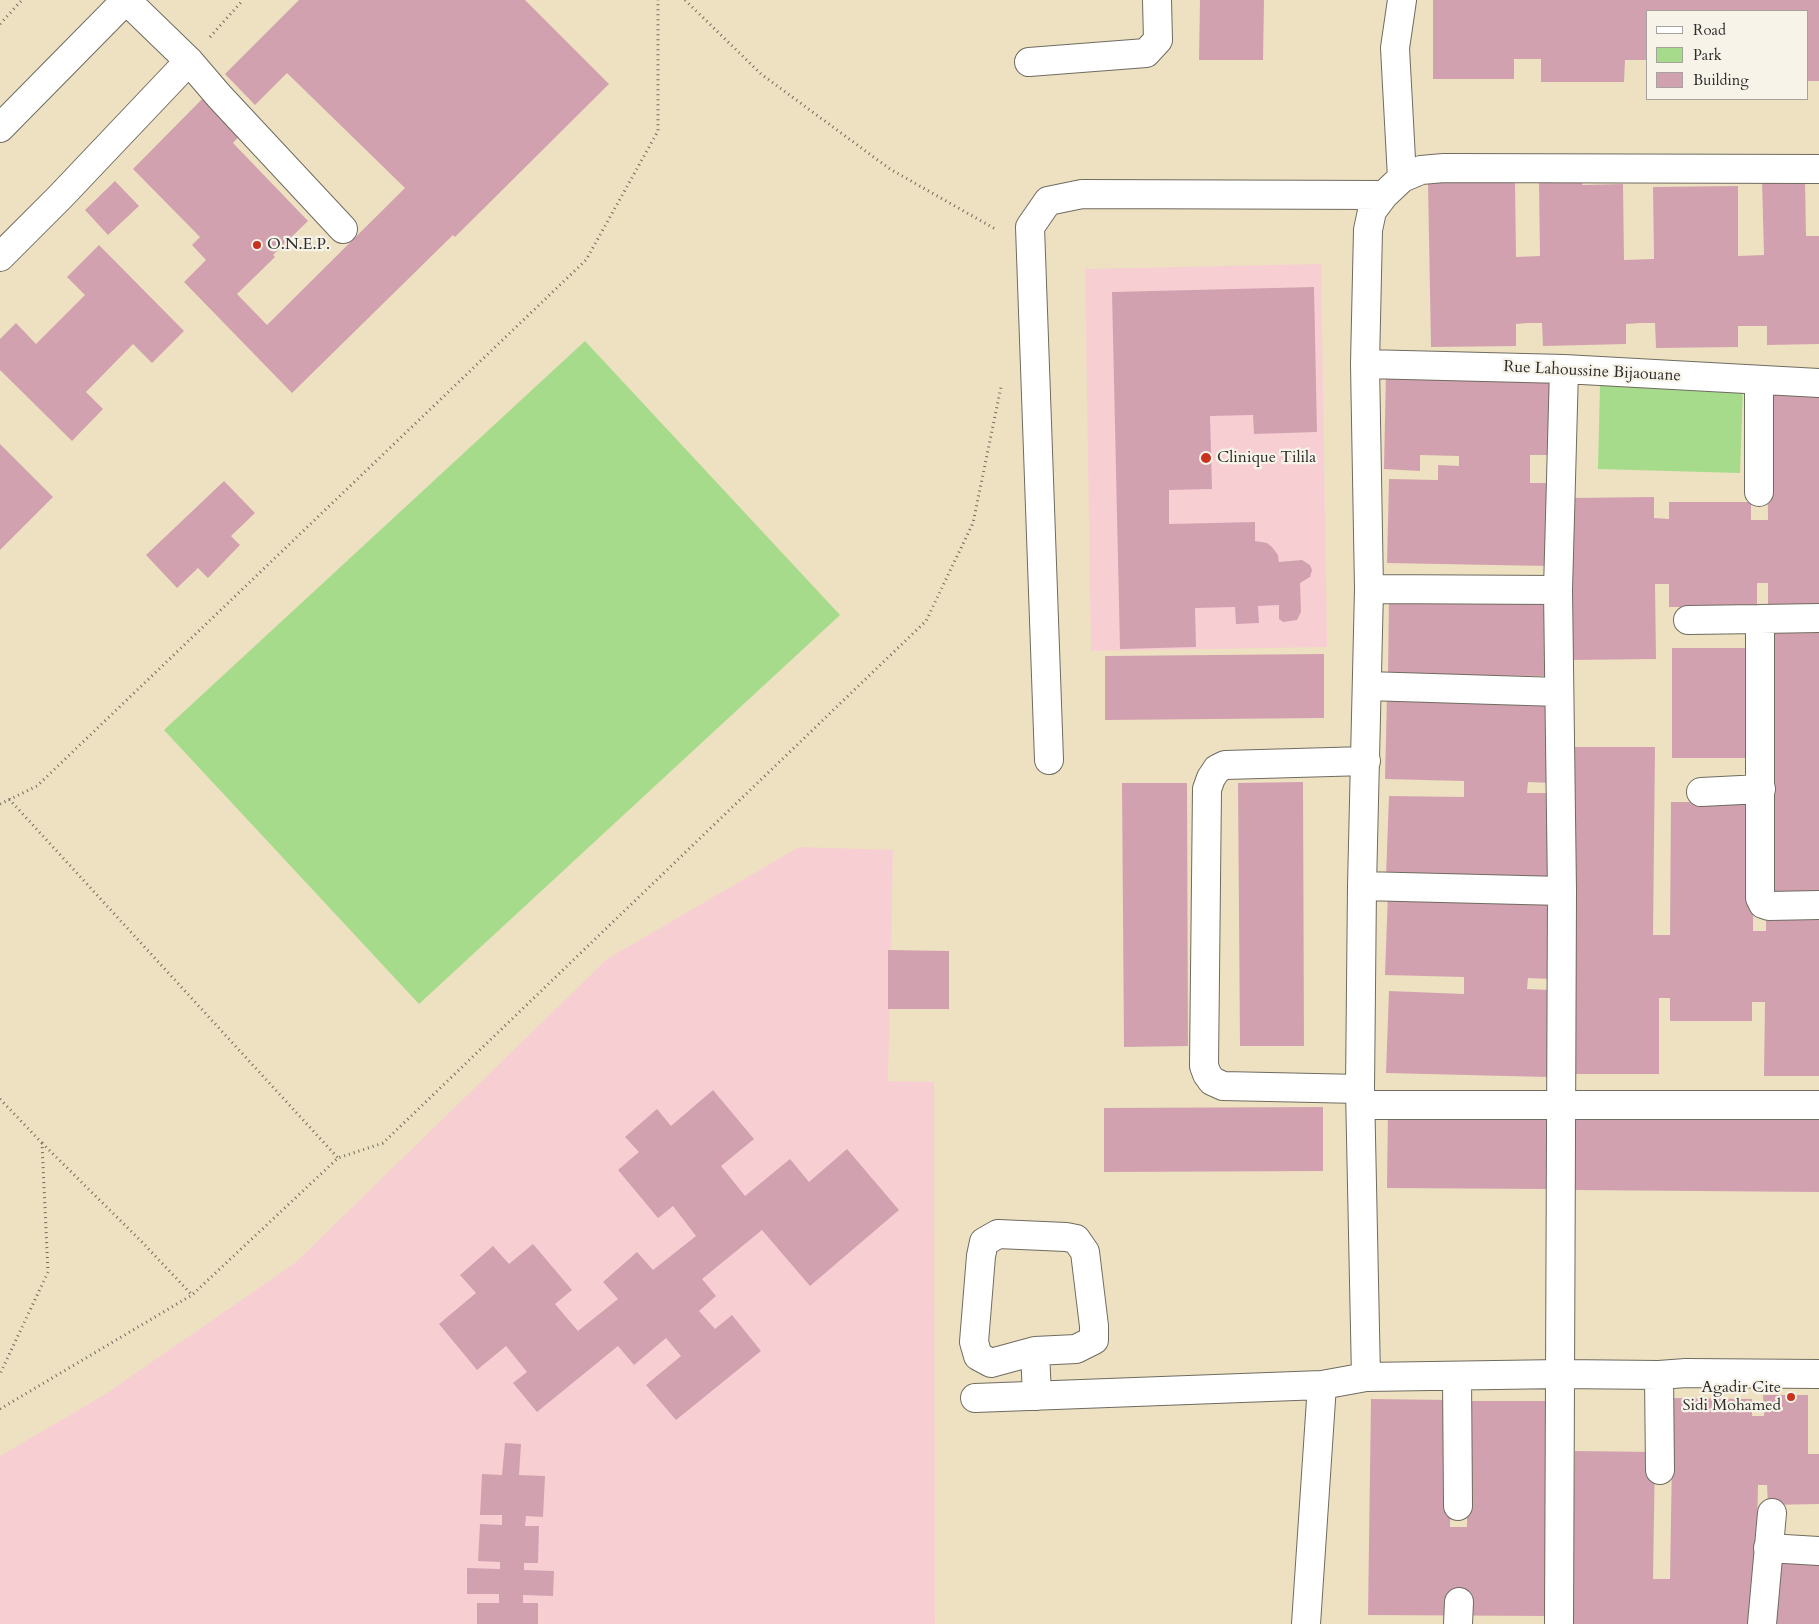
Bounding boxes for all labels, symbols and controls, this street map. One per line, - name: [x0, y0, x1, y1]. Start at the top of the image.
- legend: [1646, 10, 1809, 100]
- text: Road: [1693, 20, 1726, 40]
- text: Park: [1693, 45, 1722, 65]
- text: Building: [1693, 70, 1749, 90]
- place label: O.N.E.P.: [267, 235, 330, 255]
- marker: O.N.E.P.: [251, 239, 263, 251]
- street label: Rue Lahoussine Bijaouane: [1503, 358, 1681, 386]
- place label: Clinique Tilila: [1217, 448, 1316, 468]
- marker: Clinique Tilila: [1199, 451, 1213, 465]
- place label: Agadir Cite Sidi Mohamed: [1682, 1378, 1781, 1416]
- marker: Agadir Cite Sidi Mohamed: [1785, 1391, 1797, 1403]

